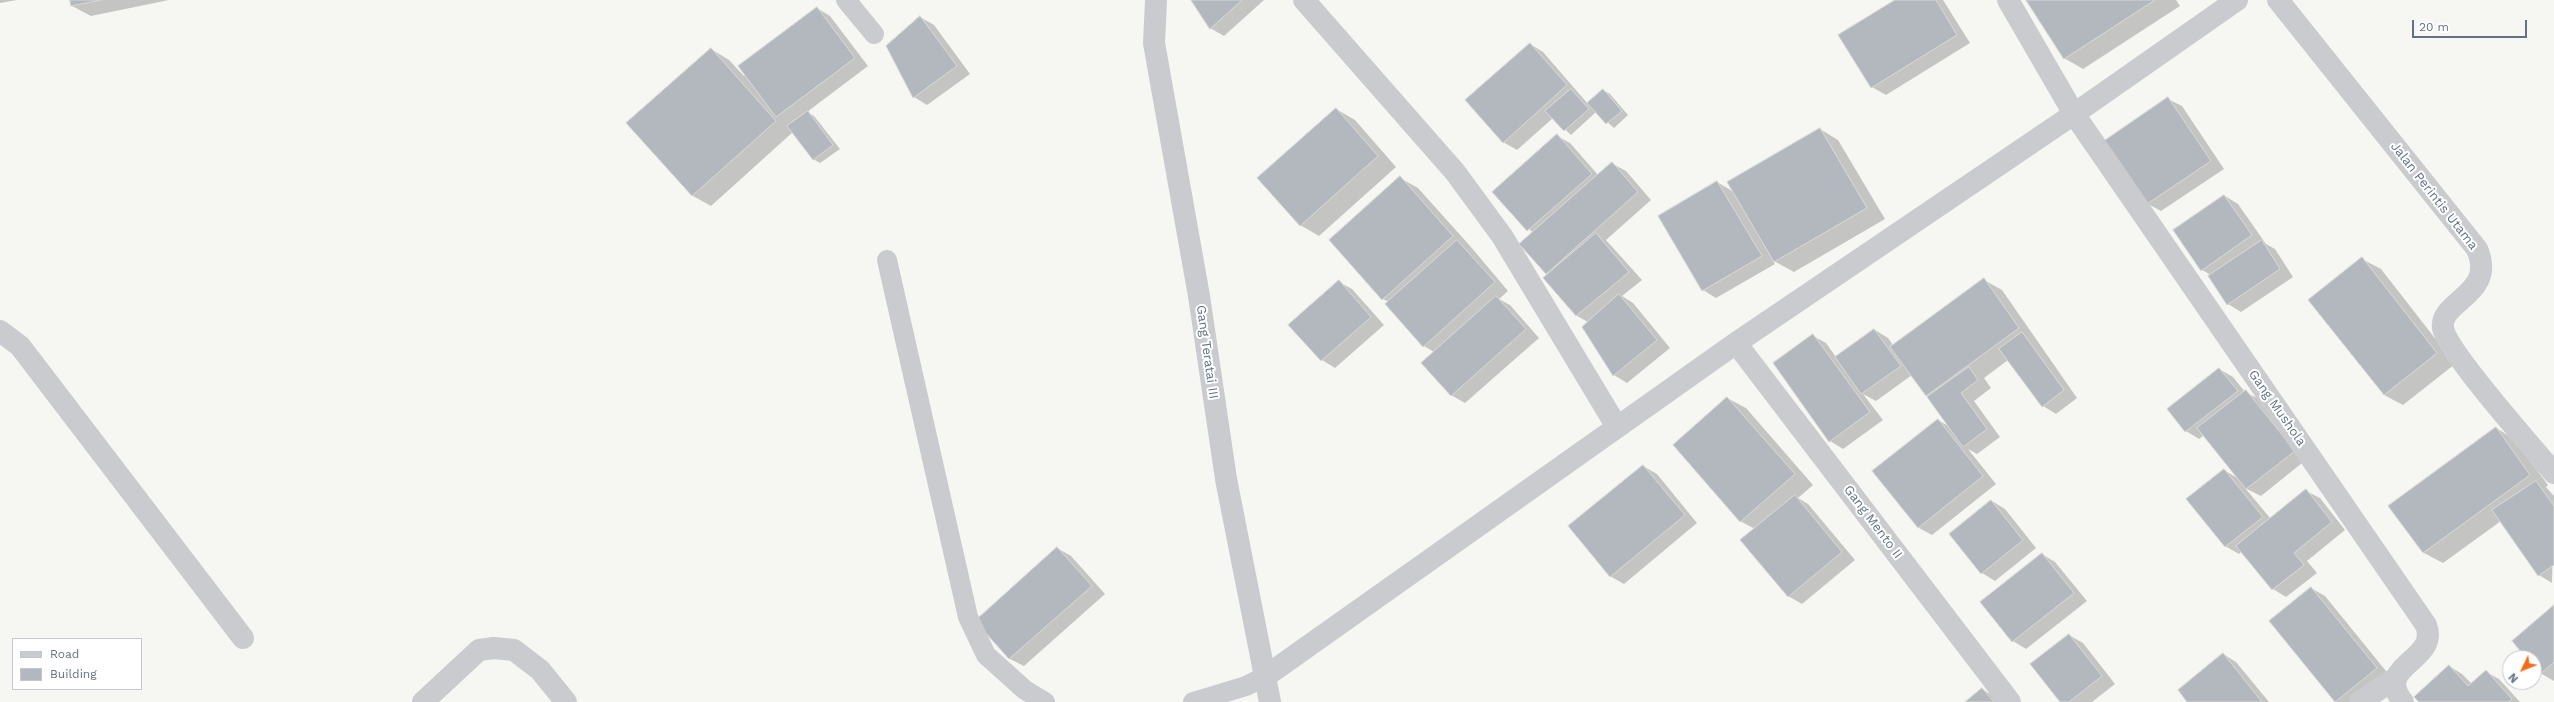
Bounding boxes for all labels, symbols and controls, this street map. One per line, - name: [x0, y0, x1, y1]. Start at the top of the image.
- scale bar: [2414, 12, 2529, 38]
- text: 20 m: [2419, 20, 2449, 34]
- street label: Jalan Perintis Utama: [2387, 139, 2481, 253]
- street label: Gang Teratai III: [1193, 304, 1221, 400]
- street label: Gang Mushola: [2245, 367, 2309, 449]
- street label: Gang Mento II: [1840, 482, 1906, 562]
- legend: [12, 638, 142, 690]
- text: Road: [50, 647, 79, 661]
- north arrow: [2502, 650, 2542, 690]
- text: Building: [50, 667, 97, 681]
- text: N: [2506, 670, 2521, 685]

